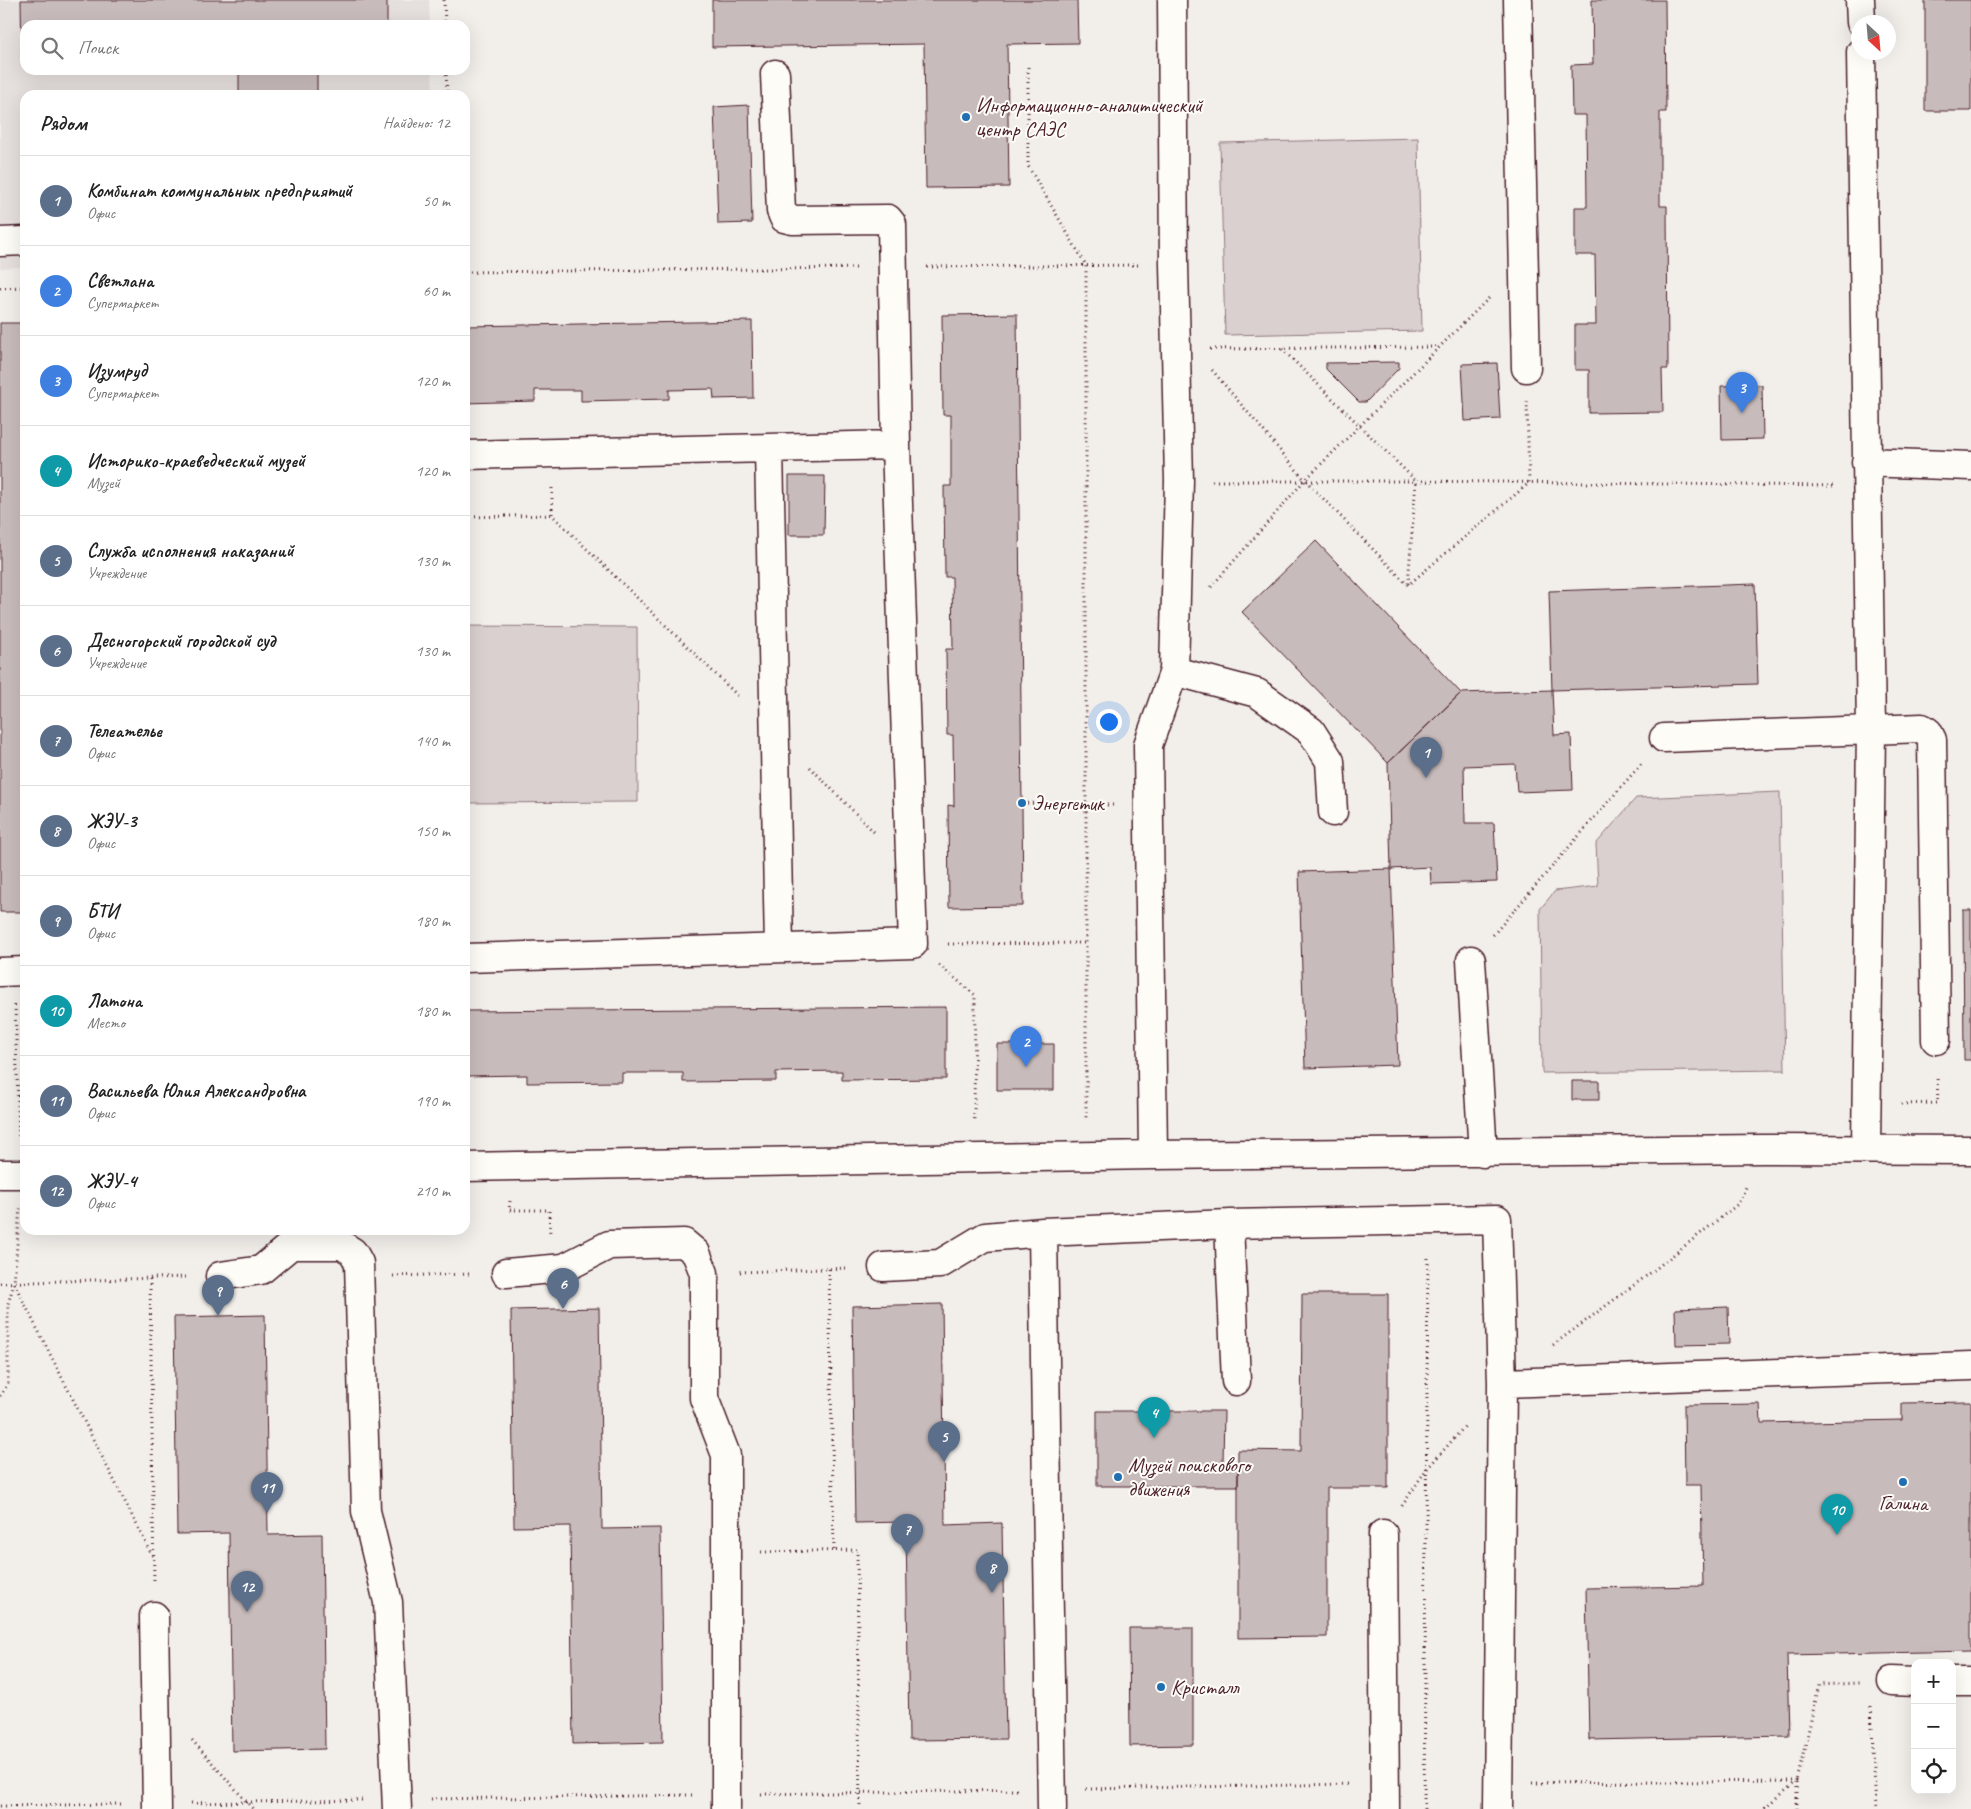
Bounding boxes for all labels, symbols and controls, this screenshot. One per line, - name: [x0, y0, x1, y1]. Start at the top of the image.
- north arrow: [1851, 15, 1896, 60]
- search box: [20, 20, 470, 75]
- icon: search: [38, 34, 66, 62]
- text: Поиск: [78, 36, 118, 60]
- place label: Информационно-аналитический центр САЭС: [976, 92, 1204, 142]
- text: Рядом: [40, 110, 87, 136]
- marker: Информационно-аналитический центр САЭС: [960, 111, 972, 123]
- text: Найдено: 12: [383, 113, 450, 133]
- text: Комбинат коммунальных предприятий: [87, 179, 352, 203]
- text: 1: [52, 191, 60, 211]
- text: 50 m: [423, 191, 450, 211]
- text: Офис: [87, 203, 115, 223]
- text: Светлана: [87, 269, 153, 293]
- text: 2: [52, 281, 60, 301]
- text: 60 m: [423, 281, 450, 301]
- text: Супермаркет: [87, 293, 158, 313]
- text: Изумруд: [87, 359, 147, 383]
- text: 3: [52, 371, 60, 391]
- text: 120 m: [416, 371, 450, 391]
- pin: 3: [1726, 372, 1758, 413]
- text: Супермаркет: [87, 383, 158, 403]
- text: Историко-краеведческий музей: [87, 449, 305, 473]
- text: 4: [52, 461, 60, 481]
- text: 120 m: [416, 461, 450, 481]
- text: Музей: [87, 473, 120, 493]
- text: Служба исполнения наказаний: [87, 539, 294, 563]
- text: 5: [53, 551, 59, 571]
- text: 130 m: [416, 551, 450, 571]
- text: Учреждение: [87, 563, 146, 583]
- text: Десногорский городской суд: [87, 629, 275, 653]
- text: 6: [52, 641, 60, 661]
- text: 130 m: [416, 641, 450, 661]
- text: Учреждение: [87, 653, 146, 673]
- your location: [1096, 709, 1122, 735]
- text: Телеателье: [87, 719, 162, 743]
- text: 7: [52, 731, 60, 751]
- text: 140 m: [416, 731, 450, 751]
- pin: 1: [1410, 737, 1442, 778]
- text: Офис: [87, 743, 115, 763]
- place label: Энергетик: [1032, 790, 1106, 816]
- marker: Энергетик: [1016, 797, 1028, 809]
- text: ЖЭУ-3: [87, 809, 137, 833]
- text: 8: [52, 821, 60, 841]
- text: 150 m: [416, 821, 450, 841]
- text: Офис: [87, 833, 115, 853]
- text: БТИ: [87, 899, 118, 923]
- text: 9: [52, 911, 60, 931]
- text: 180 m: [416, 911, 450, 931]
- text: Офис: [87, 923, 115, 943]
- text: Латона: [87, 989, 142, 1013]
- text: 10: [49, 1001, 63, 1021]
- text: 180 m: [416, 1001, 450, 1021]
- text: Место: [87, 1013, 125, 1033]
- pin: 2: [1010, 1026, 1042, 1067]
- text: Васильева Юлия Александровна: [87, 1079, 305, 1103]
- text: 11: [49, 1091, 63, 1111]
- text: 190 m: [416, 1091, 450, 1111]
- text: Офис: [87, 1103, 115, 1123]
- text: ЖЭУ-4: [87, 1169, 137, 1193]
- text: 12: [49, 1181, 63, 1201]
- text: 210 m: [416, 1181, 450, 1201]
- text: Офис: [87, 1193, 115, 1213]
- pin: 6: [547, 1268, 579, 1309]
- pin: 9: [202, 1275, 234, 1316]
- pin: 4: [1138, 1397, 1170, 1438]
- pin: 5: [928, 1421, 960, 1462]
- place label: Музей поискового движения: [1128, 1452, 1253, 1502]
- marker: Музей поискового движения: [1112, 1471, 1124, 1483]
- pin: 11: [251, 1472, 283, 1513]
- marker: Галина: [1897, 1476, 1909, 1488]
- place label: Галина: [1879, 1490, 1930, 1516]
- pin: 10: [1821, 1494, 1853, 1535]
- pin: 7: [891, 1514, 923, 1555]
- pin: 8: [976, 1552, 1008, 1593]
- pin: 12: [231, 1571, 263, 1612]
- map controls: [1911, 1659, 1956, 1794]
- button: +: [1911, 1659, 1956, 1704]
- place label: Кристалл: [1171, 1674, 1240, 1700]
- marker: Кристалл: [1155, 1681, 1167, 1693]
- button: −: [1911, 1704, 1956, 1749]
- button: locate: [1911, 1749, 1956, 1794]

